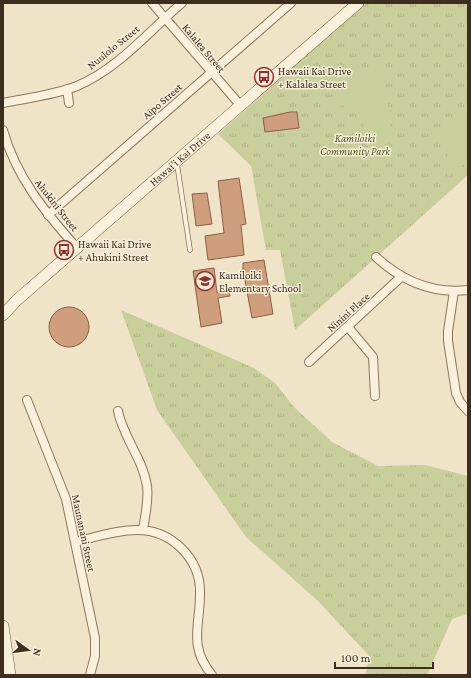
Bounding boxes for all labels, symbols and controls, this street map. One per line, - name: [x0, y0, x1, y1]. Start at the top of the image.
- street label: Kalalea Street: [180, 21, 228, 75]
- street label: Nuulolo Street: [85, 22, 142, 72]
- place label: Hawaii Kai Drive + Kalalea Street: [278, 65, 352, 90]
- bus stop icon: Hawaii Kai Drive + Kalalea Street: [253, 66, 275, 88]
- street label: Aipo Street: [140, 80, 185, 122]
- street label: Hawai’i Kai Drive: [147, 129, 212, 188]
- park label: Kamiloiki Community Park: [320, 132, 391, 158]
- street label: Ahukini Street: [33, 177, 81, 234]
- place label: Hawaii Kai Drive + Ahukini Street: [78, 238, 152, 263]
- bus stop icon: Hawaii Kai Drive + Ahukini Street: [53, 239, 75, 261]
- place label: Kamiloiki Elementary School: [219, 269, 302, 295]
- school or university icon: Kamiloiki Elementary School: [194, 270, 216, 292]
- street label: Ninini Place: [324, 290, 372, 334]
- street label: Maunanani Street: [70, 493, 98, 573]
- north arrow: [8, 630, 48, 670]
- scale bar: [335, 644, 433, 670]
- text: N: [31, 647, 44, 658]
- text: 100 m: [341, 651, 371, 665]

